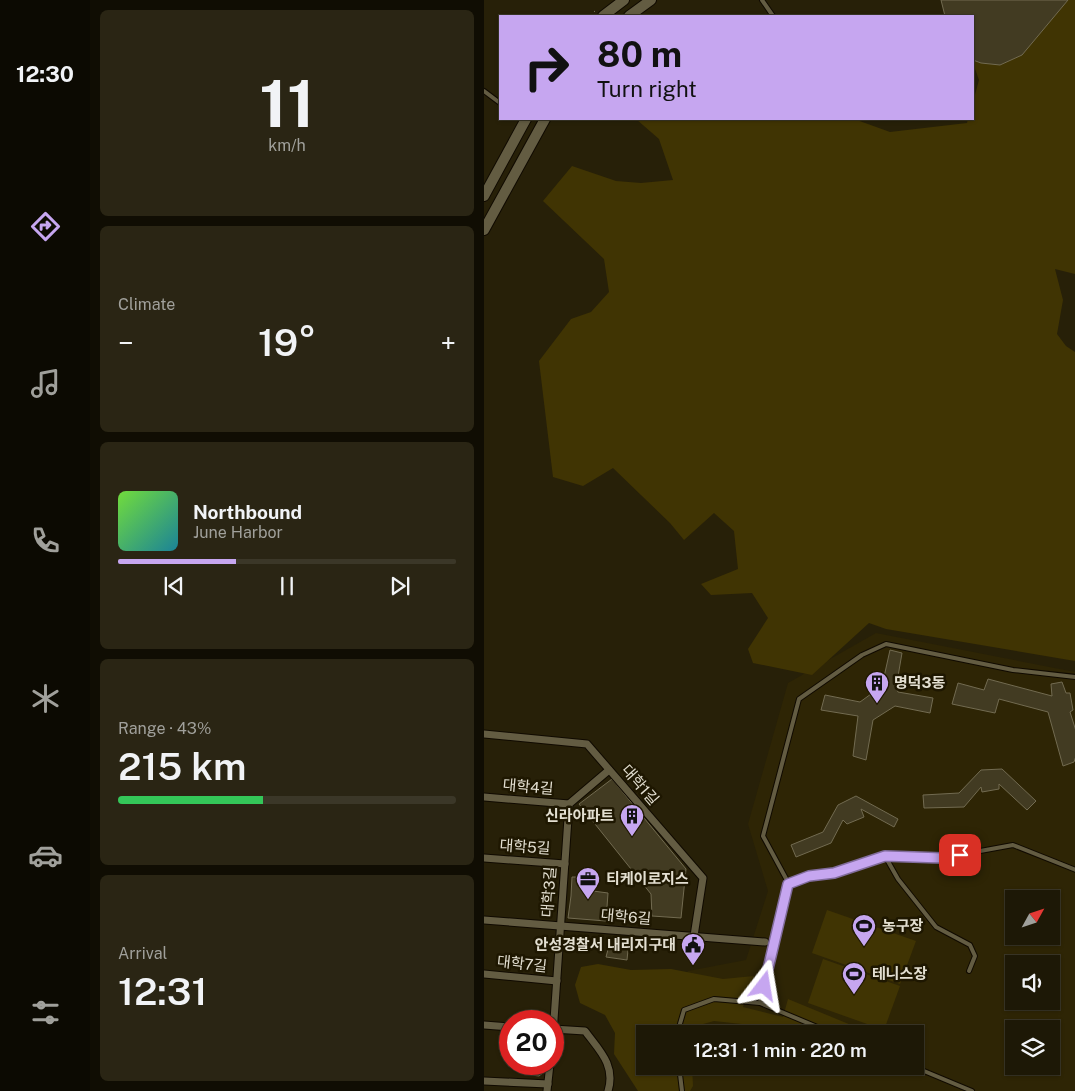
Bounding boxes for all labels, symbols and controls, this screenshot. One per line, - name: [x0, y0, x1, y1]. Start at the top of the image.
- text: 80 m: [597, 34, 682, 75]
- icon: right: [514, 35, 579, 100]
- text: 12:30: [16, 61, 74, 87]
- text: 11: [259, 65, 315, 142]
- text: Turn right: [597, 76, 697, 102]
- text: km/h: [268, 136, 306, 155]
- icon: directions: [28, 209, 63, 244]
- text: Climate: [118, 295, 175, 314]
- text: 19°: [258, 320, 316, 365]
- text: −: [118, 326, 134, 359]
- text: +: [440, 326, 456, 359]
- icon: music: [28, 366, 63, 401]
- text: Northbound: [193, 501, 302, 523]
- icon: phone: [28, 523, 63, 558]
- text: June Harbor: [193, 523, 283, 542]
- icon: previous: [160, 572, 188, 600]
- icon: pause: [273, 572, 301, 600]
- icon: next: [386, 572, 414, 600]
- building icon: 명덕3동: [864, 670, 890, 704]
- place label: 명덕3동: [894, 674, 946, 691]
- icon: climate: [28, 681, 63, 716]
- text: Range · 43%: [118, 719, 211, 738]
- text: 215 km: [118, 744, 247, 789]
- street label: 대학1길: [618, 761, 662, 808]
- street label: 대학4길: [502, 776, 554, 797]
- building icon: 신라아파트: [619, 803, 645, 837]
- place label: 신라아파트: [545, 807, 614, 824]
- pin: [939, 834, 981, 876]
- street label: 대학5길: [499, 836, 551, 857]
- icon: car: [28, 838, 63, 873]
- icon: arrive: [946, 841, 974, 869]
- street label: 대학3길: [538, 866, 559, 918]
- office icon: 티케이로지스: [575, 866, 601, 900]
- place label: 티케이로지스: [606, 870, 689, 887]
- north arrow: [1005, 890, 1060, 945]
- map controls: [1005, 890, 1060, 1075]
- street label: 대학6길: [600, 906, 652, 927]
- sports icon: 농구장: [851, 913, 877, 947]
- place label: 농구장: [882, 917, 924, 934]
- public building icon: 안성경찰서 내리지구대: [680, 932, 706, 966]
- place label: 안성경찰서 내리지구대: [535, 936, 676, 953]
- text: Arrival: [118, 944, 167, 963]
- street label: 대학7길: [496, 952, 548, 975]
- button: sound: [1005, 955, 1060, 1010]
- position arrow: [737, 959, 789, 1011]
- sports icon: 테니스장: [841, 961, 867, 995]
- place label: 테니스장: [872, 965, 927, 982]
- text: 12:31: [118, 969, 207, 1014]
- icon: filters: [28, 995, 63, 1030]
- speed limit sign: 20: [499, 1010, 564, 1075]
- button: layers: [1005, 1020, 1060, 1075]
- text: 12:31 · 1 min · 220 m: [693, 1039, 867, 1061]

